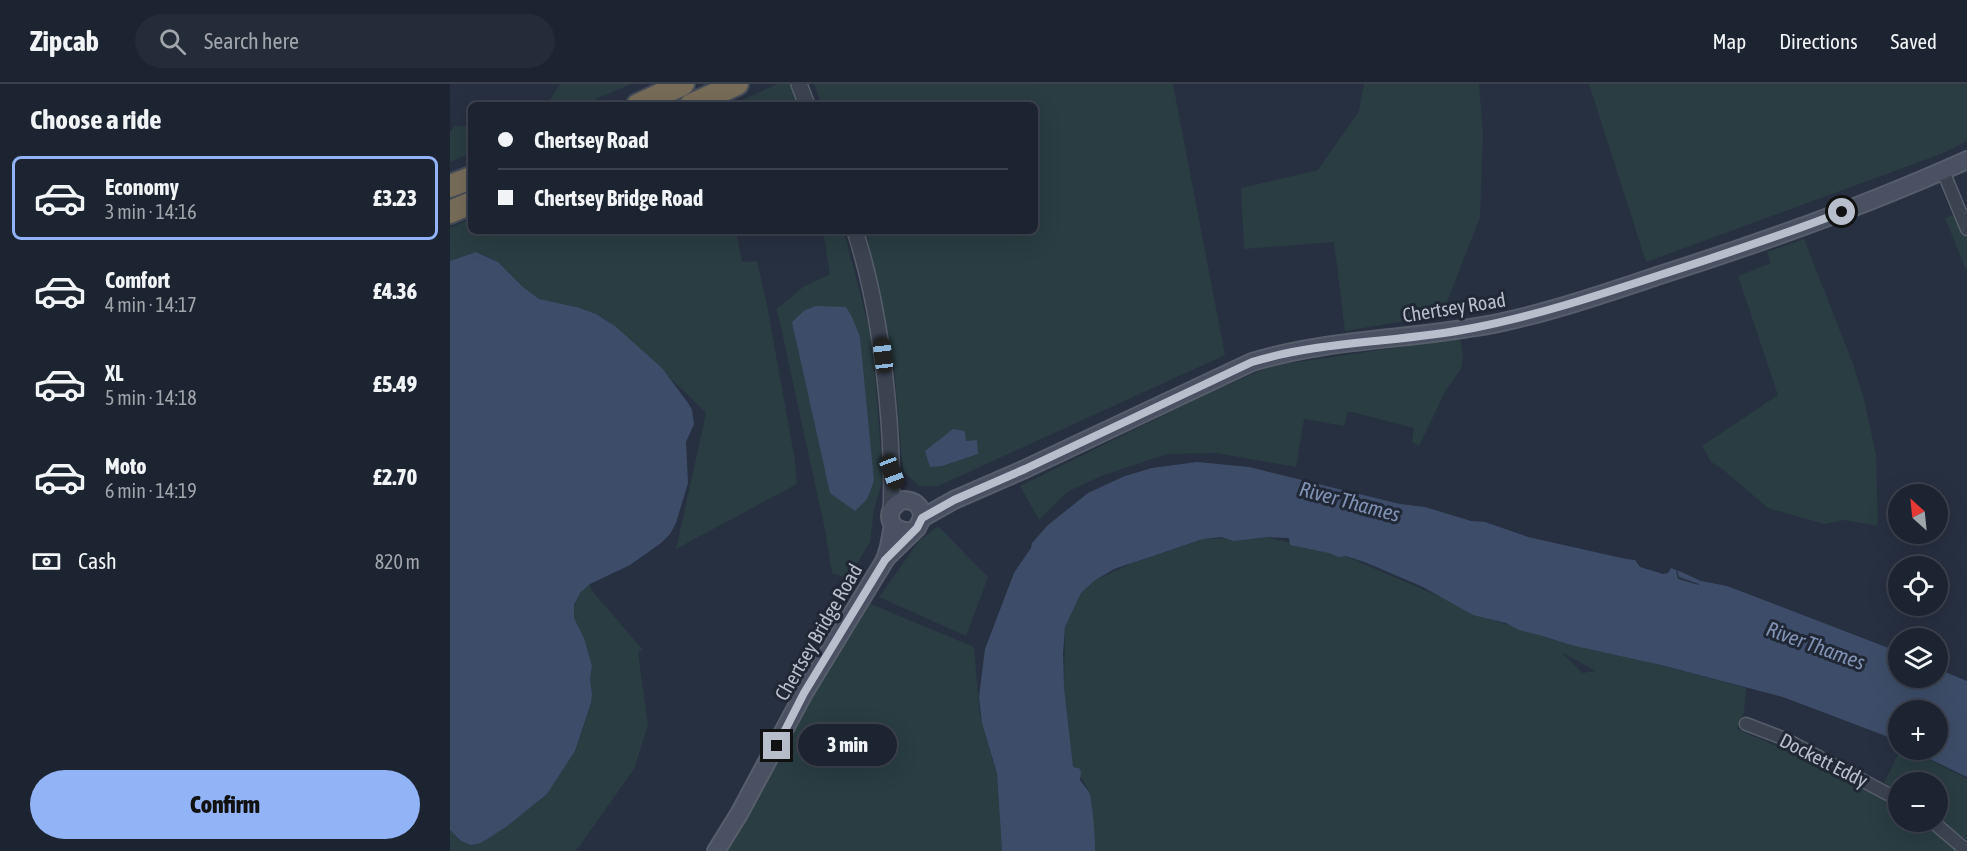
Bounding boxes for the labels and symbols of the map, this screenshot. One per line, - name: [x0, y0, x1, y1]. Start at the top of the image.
- route start: [1828, 198, 1855, 225]
- street label: Chertsey Road: [1401, 287, 1507, 327]
- car: [872, 336, 894, 374]
- car: [877, 452, 907, 492]
- water label: River Thames: [1297, 476, 1403, 526]
- north arrow: [1888, 484, 1948, 544]
- street label: Chertsey Bridge Road: [770, 560, 866, 704]
- water label: River Thames: [1763, 616, 1869, 674]
- callout: 3 min: [798, 725, 897, 767]
- street label: Dockett Eddy: [1776, 728, 1872, 792]
- route end: [763, 732, 790, 759]

